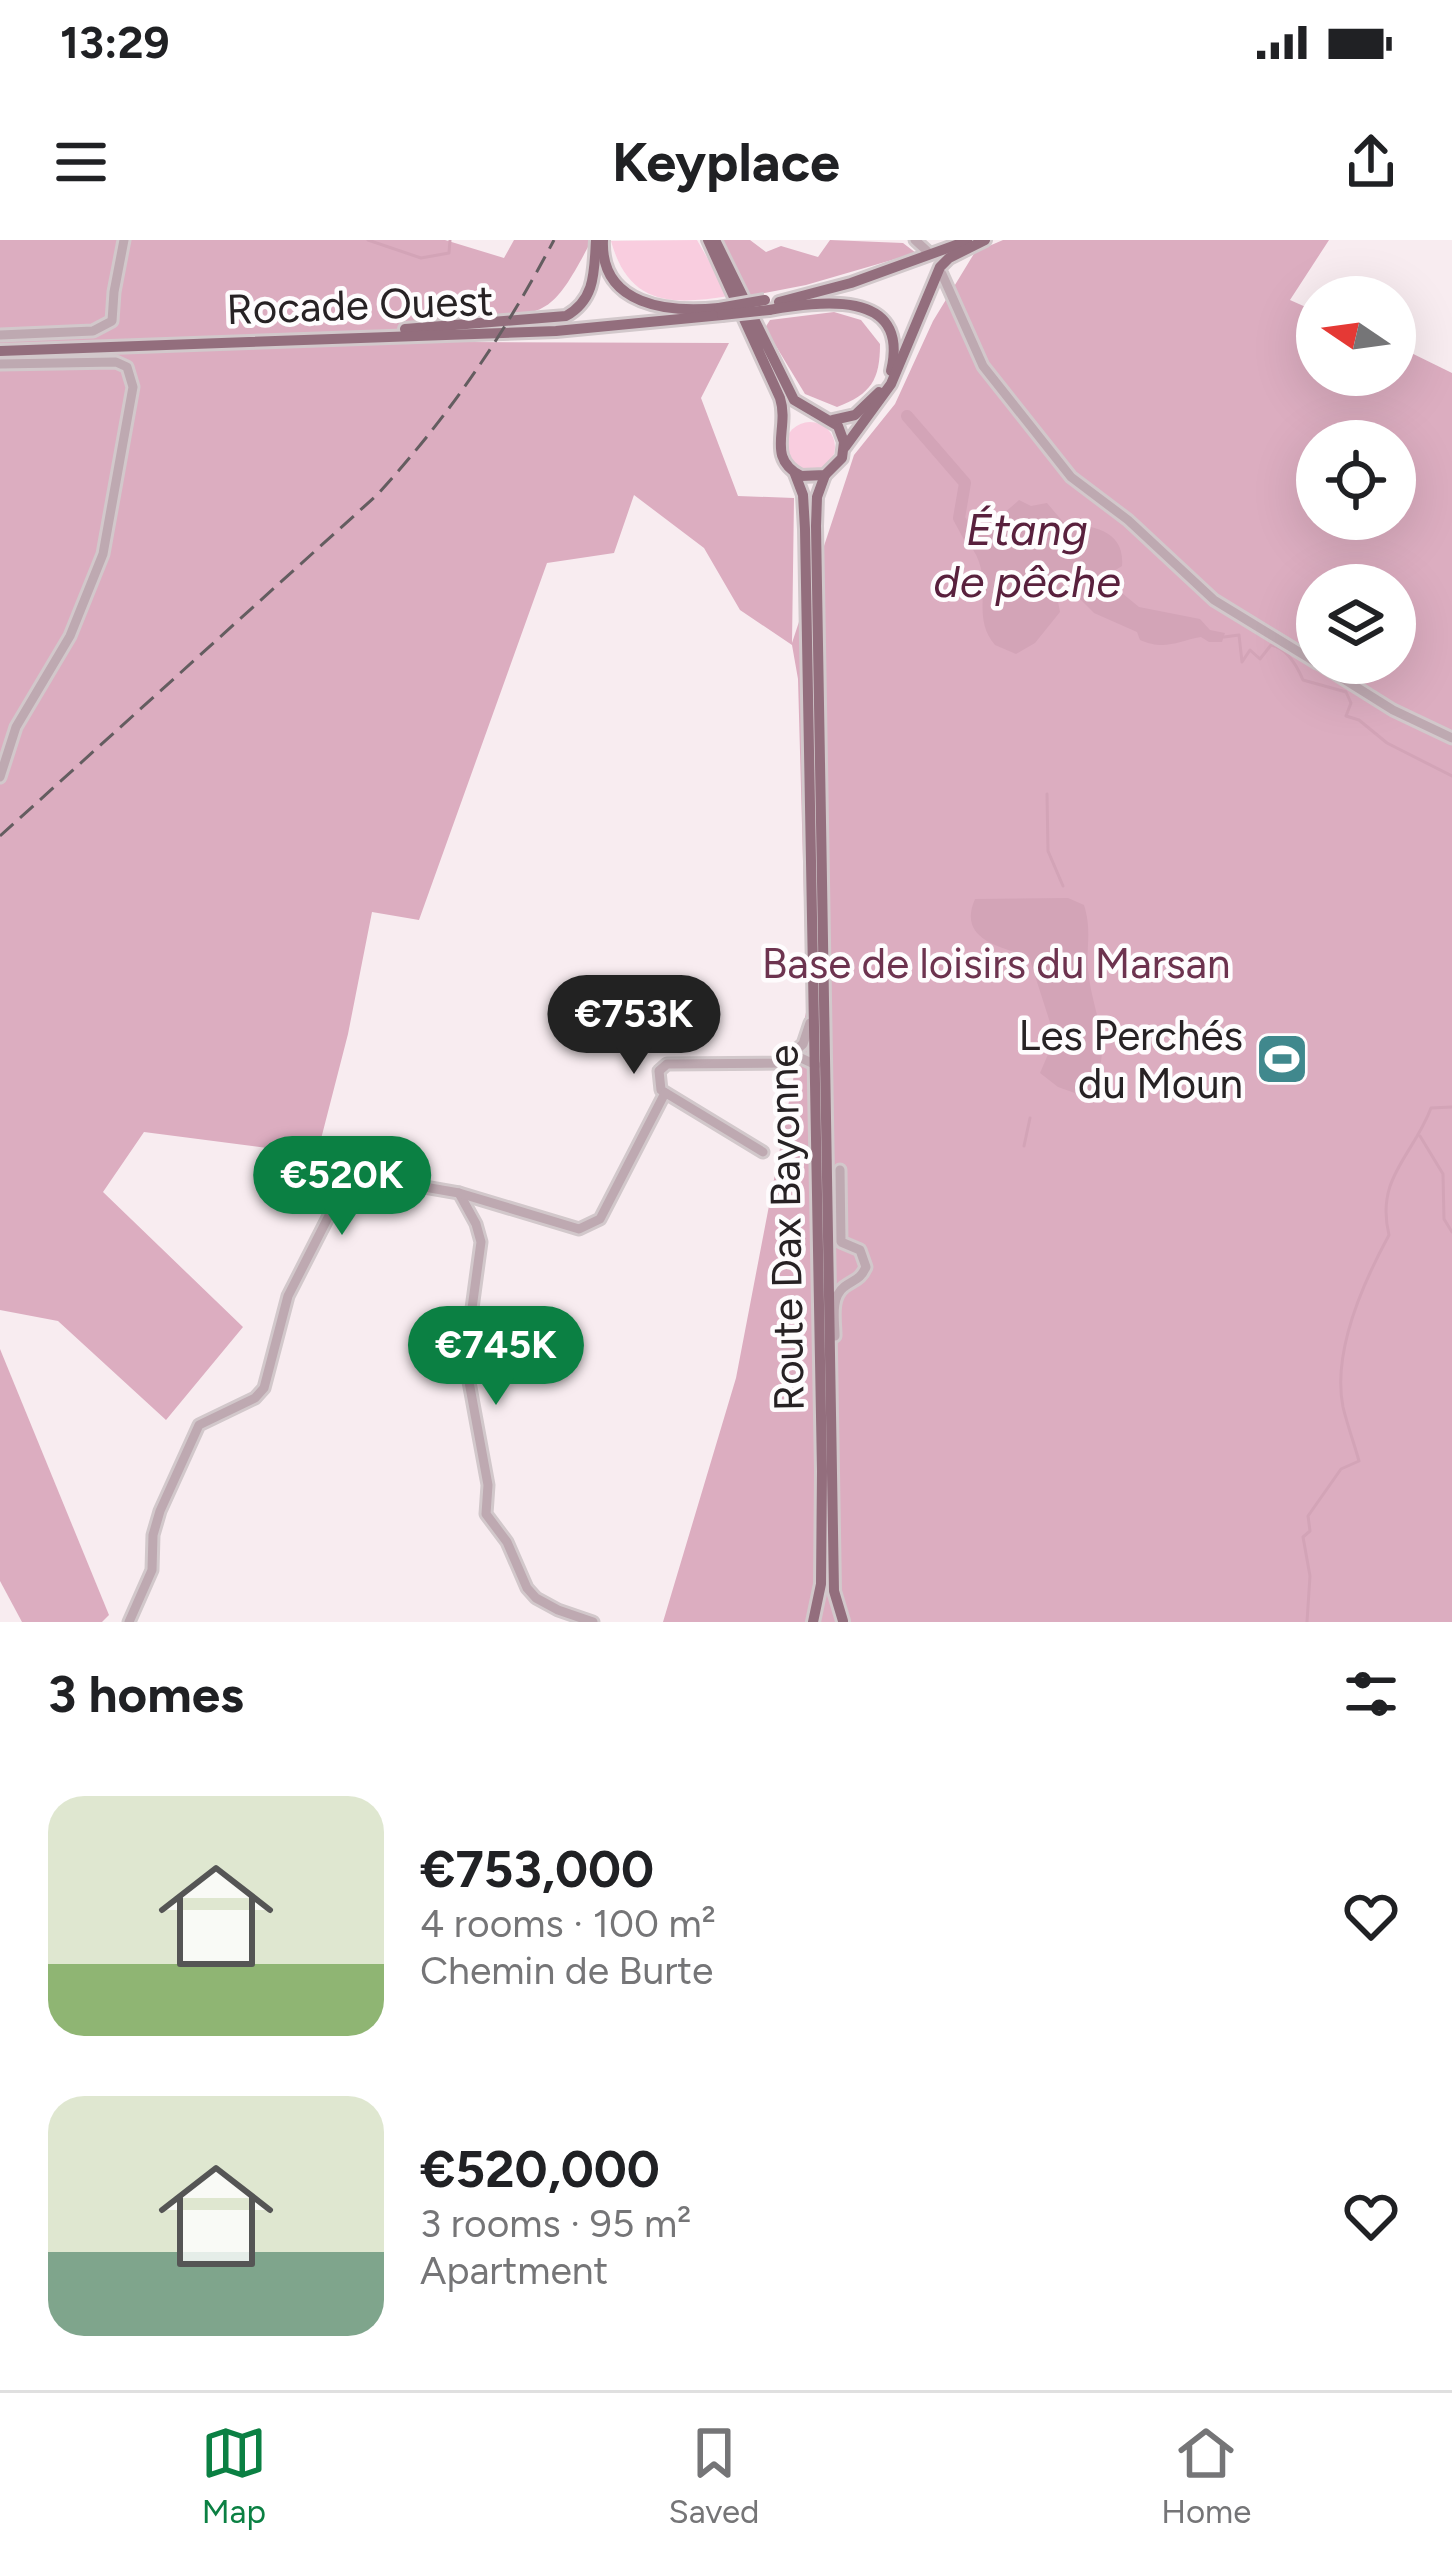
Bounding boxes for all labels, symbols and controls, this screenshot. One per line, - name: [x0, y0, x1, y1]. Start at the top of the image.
- text: 13:29: [60, 15, 170, 69]
- icon: menu: [48, 129, 114, 195]
- icon: share: [1338, 129, 1404, 195]
- text: Keyplace: [612, 130, 840, 195]
- street label: Rocade Ouest: [226, 275, 494, 335]
- north arrow: [1296, 276, 1416, 396]
- map controls: [1296, 276, 1416, 684]
- button: locate: [1296, 420, 1416, 540]
- water label: Étang de pêche: [933, 502, 1121, 608]
- button: layers: [1296, 564, 1416, 684]
- park label: Base de loisirs du Marsan: [762, 938, 1230, 989]
- pin: €753K: [550, 975, 718, 1077]
- text: €753K: [574, 990, 694, 1037]
- place label: Les Perchés du Moun: [1019, 1010, 1243, 1109]
- sports icon: Les Perchés du Moun: [1254, 1031, 1310, 1087]
- street label: Route Dax Bayonne: [757, 1044, 815, 1412]
- pin: €520K: [258, 1136, 426, 1238]
- text: €520K: [280, 1151, 404, 1198]
- pin: €745K: [412, 1306, 580, 1408]
- text: €745K: [435, 1321, 557, 1368]
- icon: filters: [1338, 1661, 1404, 1727]
- text: 3 homes: [48, 1664, 244, 1725]
- text: €753,000: [420, 1839, 654, 1900]
- icon: home: [144, 1844, 288, 1988]
- icon: heart: [1338, 1883, 1404, 1949]
- text: 4 rooms · 100 m²: [420, 1900, 716, 1947]
- text: Chemin de Burte: [420, 1947, 713, 1994]
- text: €520,000: [420, 2139, 660, 2200]
- icon: home: [144, 2144, 288, 2288]
- icon: heart: [1338, 2183, 1404, 2249]
- text: 3 rooms · 95 m²: [420, 2200, 691, 2247]
- text: Apartment: [420, 2247, 608, 2294]
- tab: Map: [201, 2420, 267, 2531]
- tab: Saved: [668, 2420, 759, 2531]
- tab: Home: [1161, 2420, 1251, 2531]

